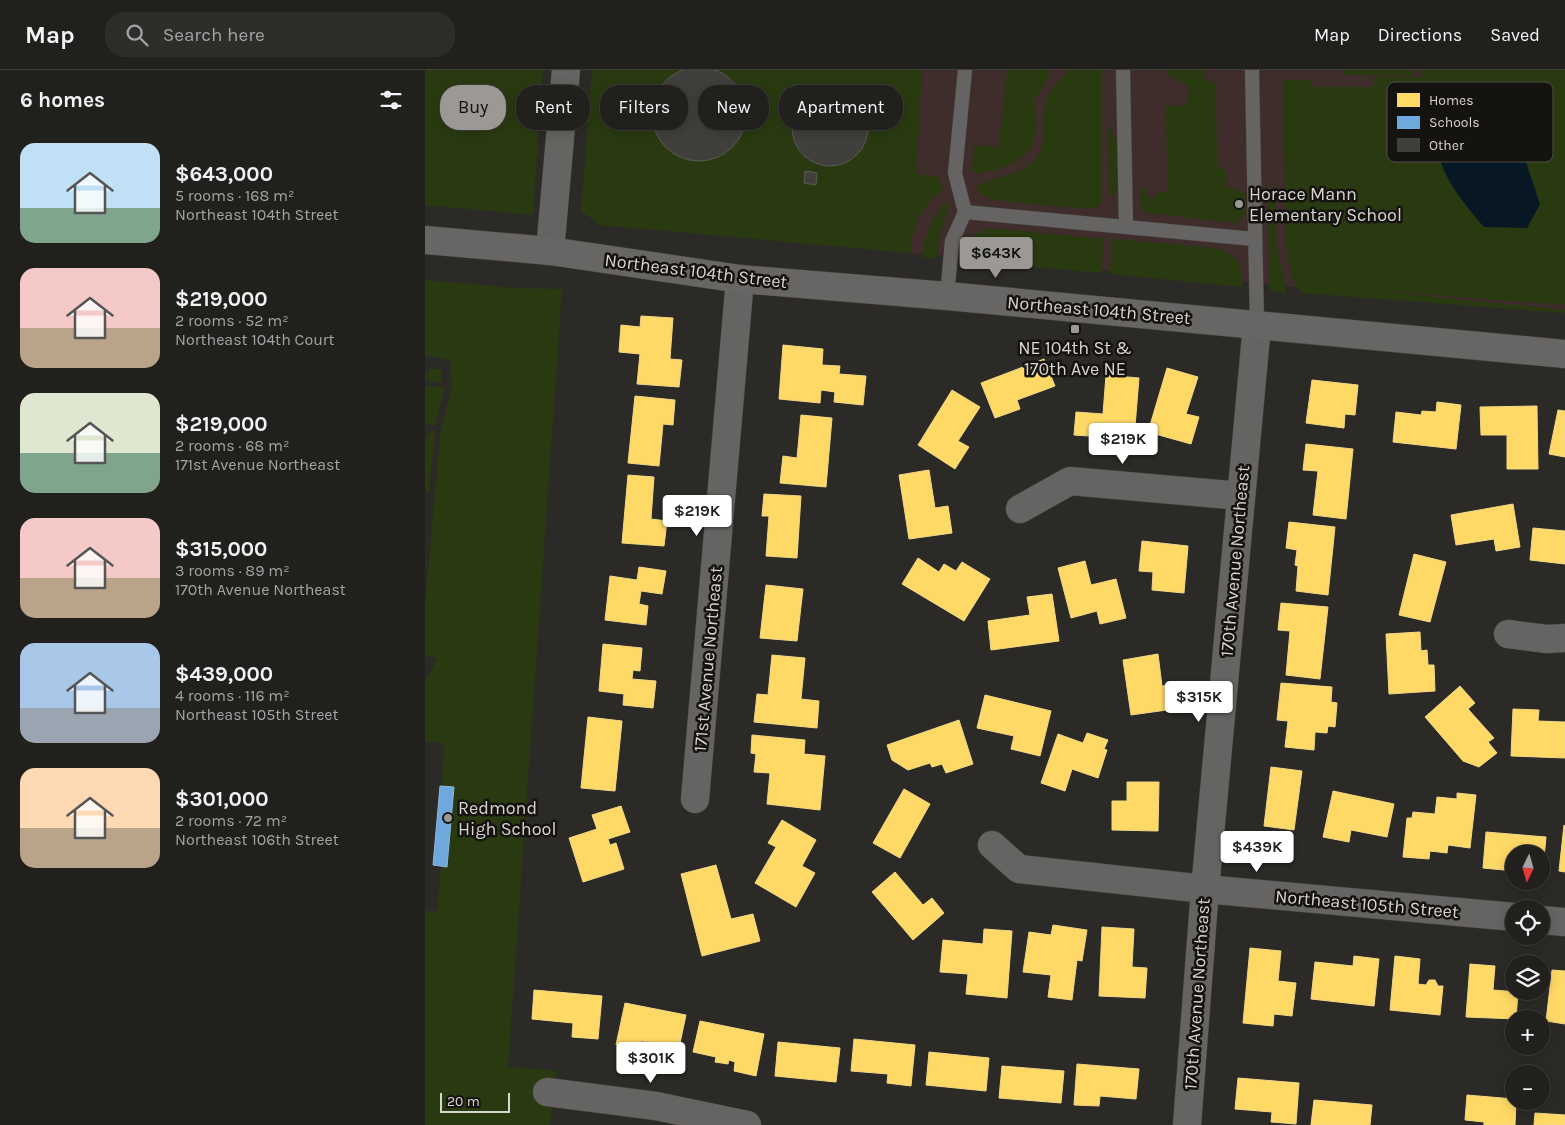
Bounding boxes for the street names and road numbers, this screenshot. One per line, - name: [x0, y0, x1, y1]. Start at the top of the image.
- street label: Northeast 104th Street: [603, 249, 789, 293]
- street label: Northeast 104th Street: [1006, 291, 1192, 329]
- street label: 170th Avenue Northeast: [1216, 464, 1254, 658]
- street label: 171st Avenue Northeast: [689, 565, 727, 753]
- street label: Northeast 105th Street: [1274, 885, 1460, 923]
- street label: 170th Avenue Northeast: [1179, 897, 1215, 1091]

